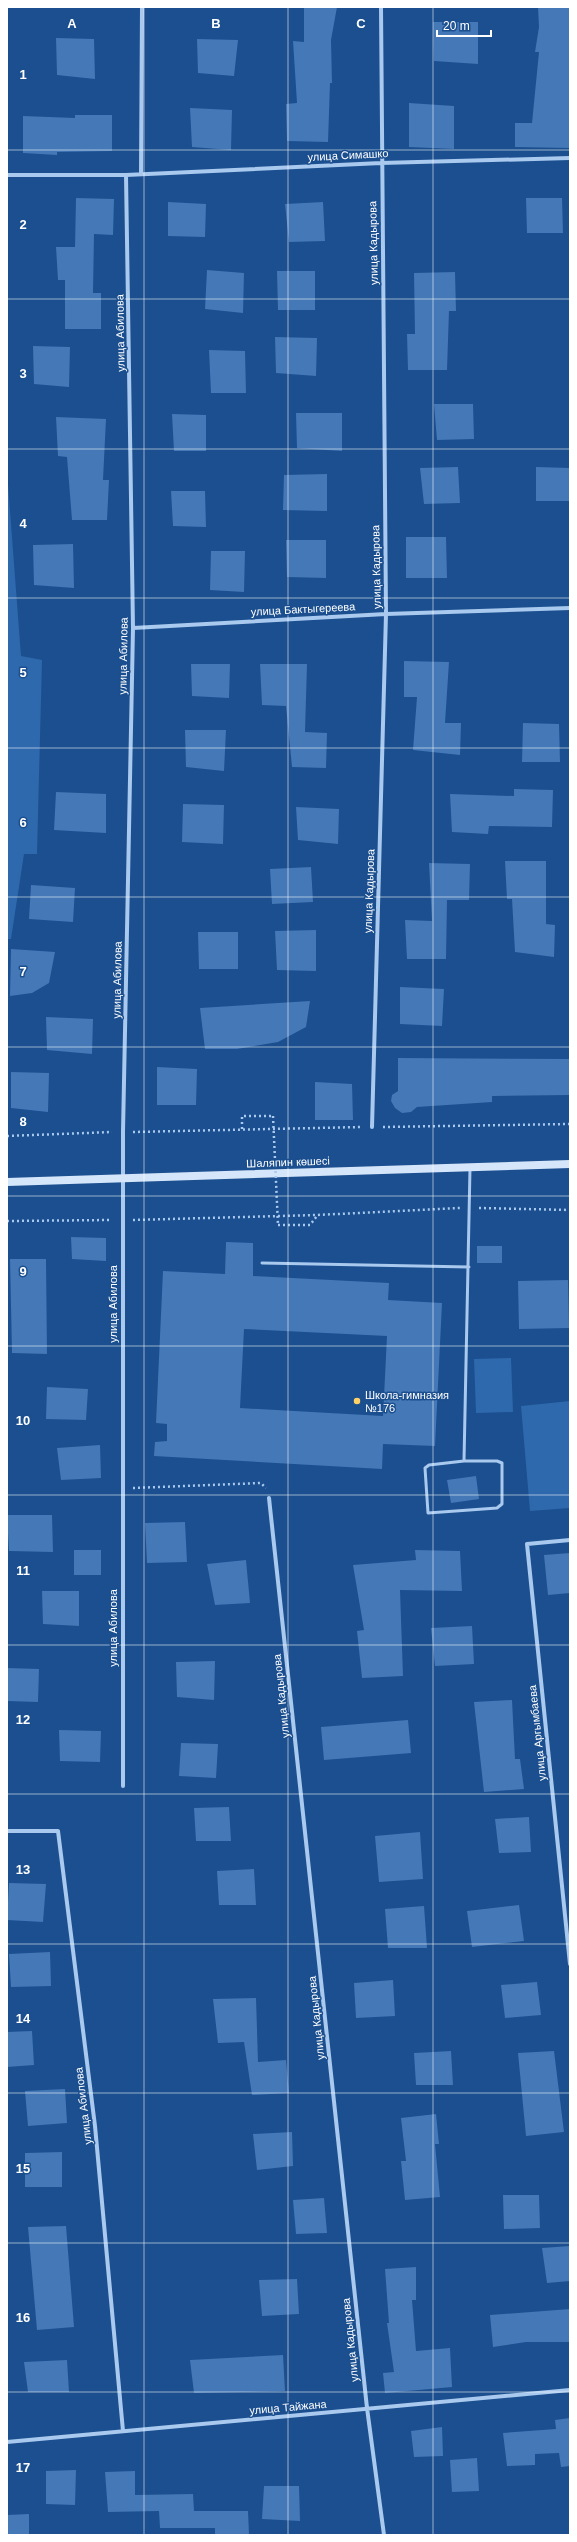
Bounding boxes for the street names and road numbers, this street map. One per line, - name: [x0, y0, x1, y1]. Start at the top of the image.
- street label: улица Симашко: [307, 147, 389, 163]
- street label: улица Кадырова: [366, 200, 380, 285]
- street label: улица Абилова: [113, 293, 127, 372]
- street label: улица Кадырова: [369, 524, 383, 609]
- street label: улица Бактыгереева: [250, 600, 356, 618]
- street label: улица Абилова: [116, 616, 130, 695]
- street label: улица Кадырова: [362, 848, 376, 933]
- street label: улица Абилова: [110, 940, 124, 1019]
- street label: Шаляпин көшесі: [246, 1155, 330, 1169]
- street label: улица Абилова: [107, 1264, 119, 1343]
- street label: улица Абилова: [107, 1588, 119, 1667]
- street label: улица Кадырова: [271, 1653, 291, 1739]
- street label: улица Аргымбаева: [526, 1684, 548, 1781]
- street label: улица Кадырова: [306, 1975, 326, 2061]
- street label: улица Абилова: [72, 2066, 94, 2145]
- street label: улица Кадырова: [340, 2297, 360, 2383]
- street label: улица Тайжана: [249, 2398, 328, 2416]

